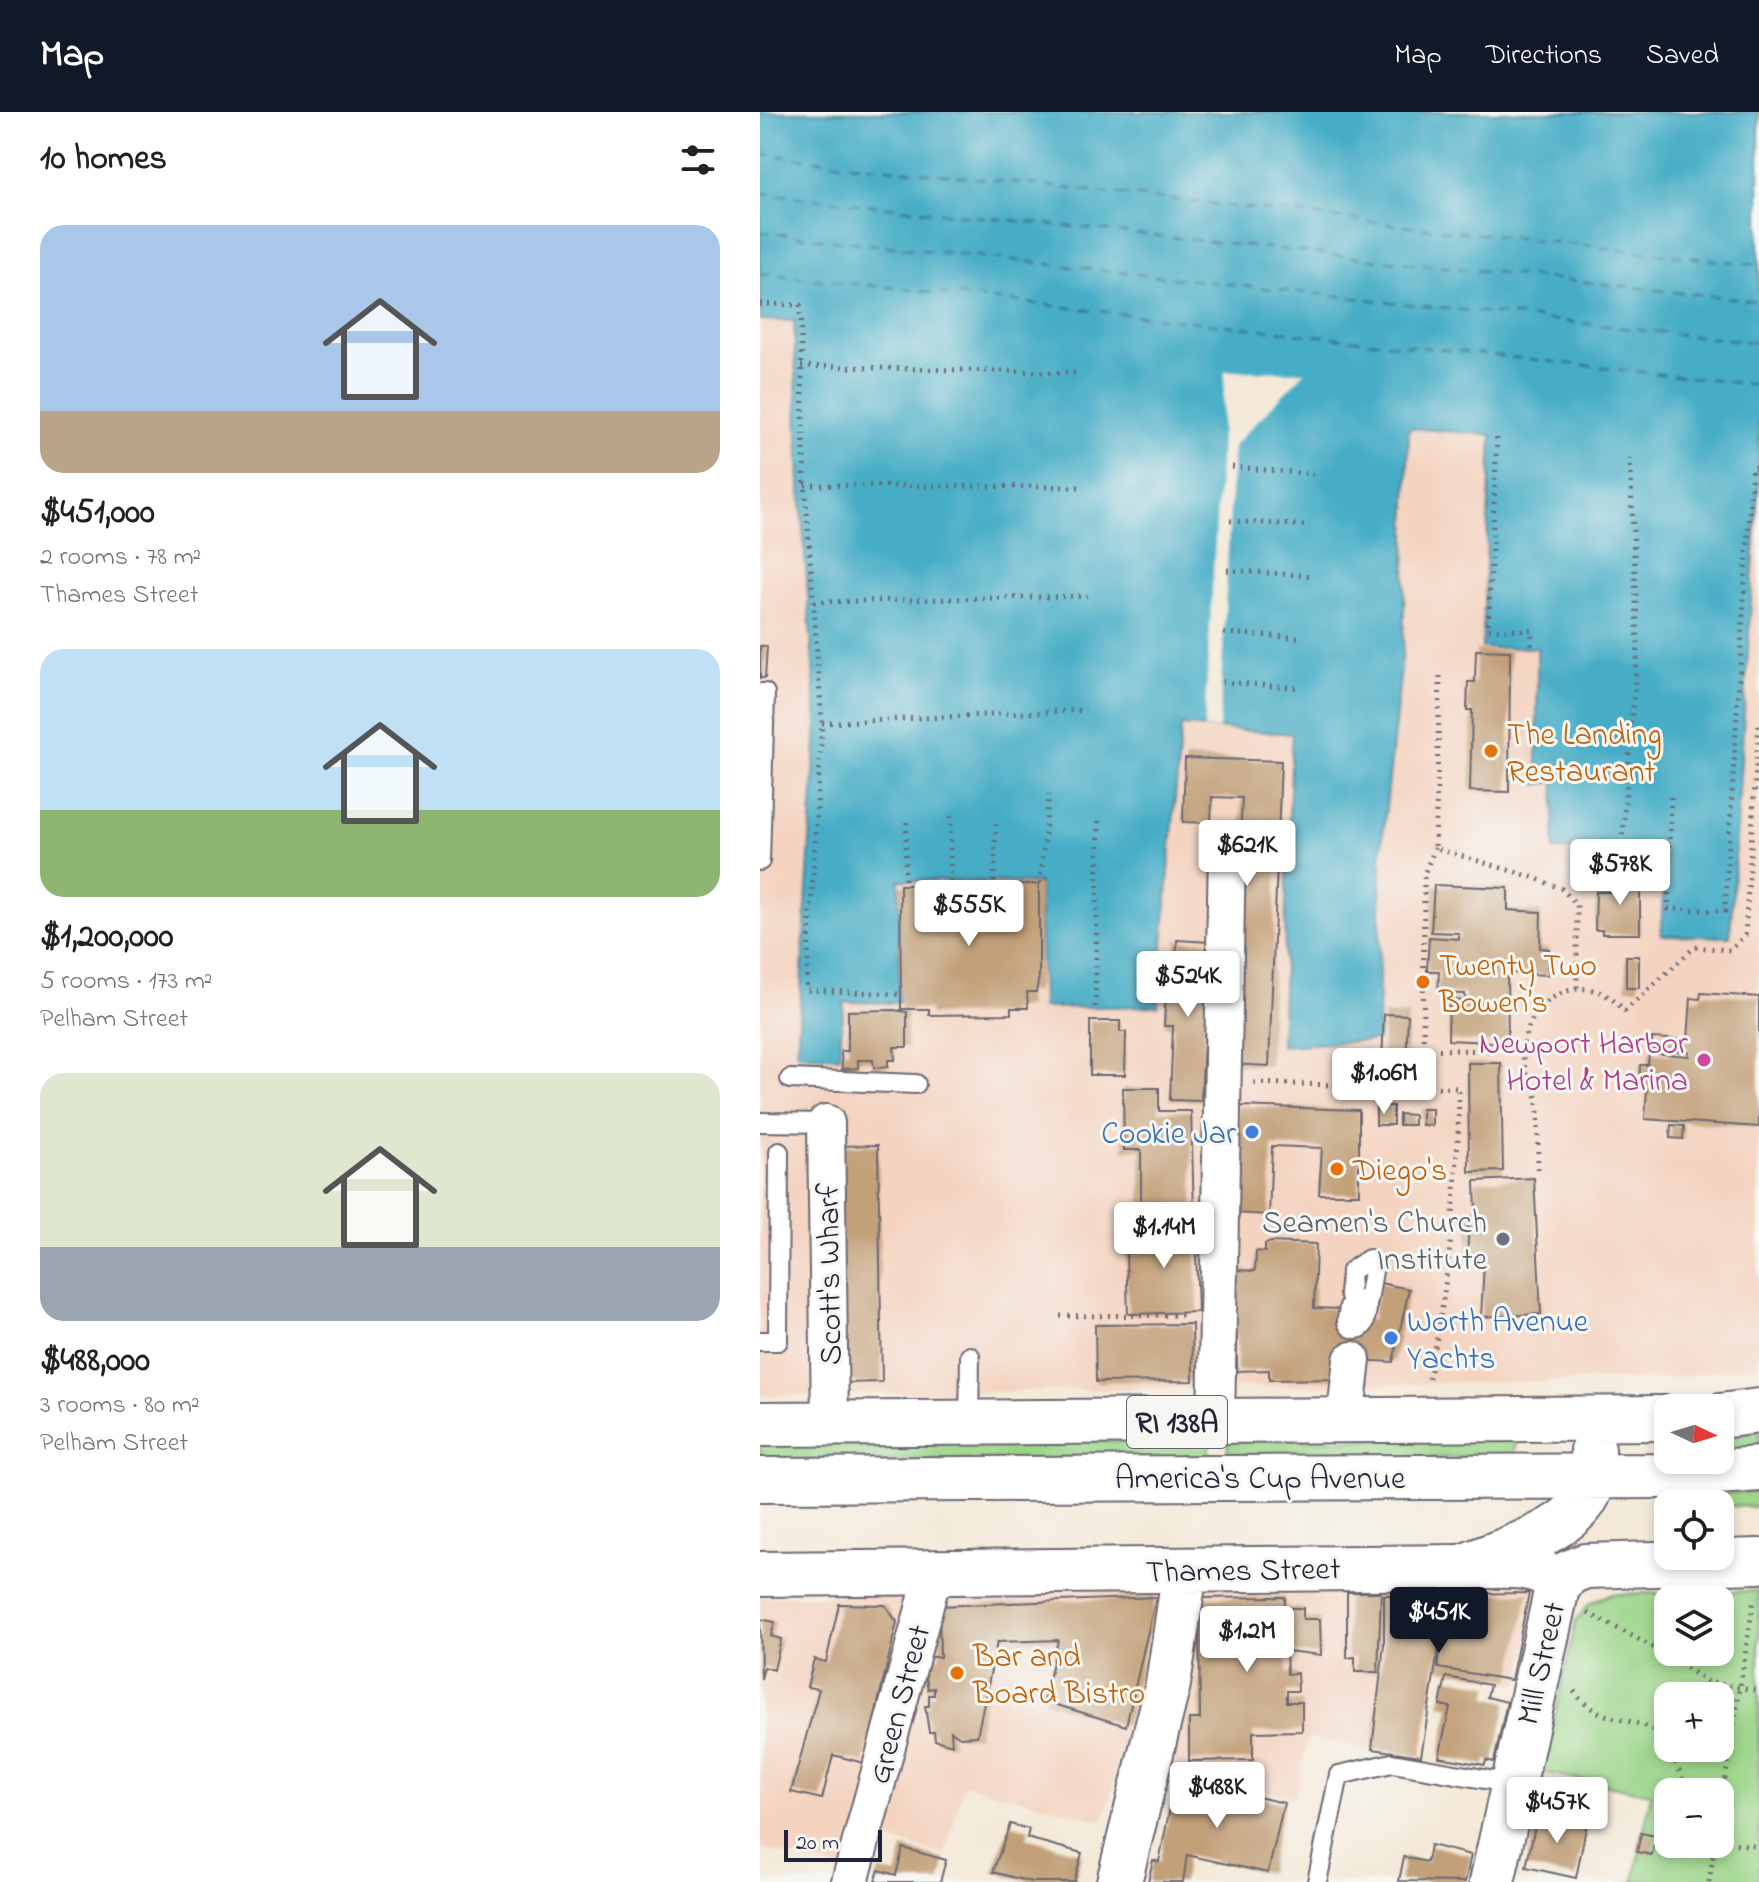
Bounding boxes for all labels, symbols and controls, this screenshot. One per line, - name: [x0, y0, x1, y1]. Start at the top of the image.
- text: Map: [40, 28, 104, 84]
- text: Map: [1394, 36, 1442, 77]
- text: Directions: [1486, 36, 1602, 77]
- text: Saved: [1646, 36, 1719, 77]
- text: 10 homes: [40, 135, 167, 185]
- icon: filters: [676, 138, 720, 182]
- icon: home: [308, 277, 452, 421]
- text: $451,000: [40, 489, 155, 539]
- text: 2 rooms · 78 m²: [40, 539, 201, 577]
- text: Thames Street: [40, 577, 198, 615]
- icon: home: [308, 701, 452, 845]
- place label: The Landing Restaurant: [1507, 713, 1662, 797]
- marker: The Landing Restaurant: [1482, 742, 1500, 760]
- pin: $621K: [1191, 820, 1303, 888]
- text: $621K: [1217, 827, 1277, 865]
- pin: $578K: [1564, 839, 1676, 907]
- text: $578K: [1588, 846, 1652, 884]
- pin: $555K: [913, 880, 1025, 948]
- text: $555K: [933, 887, 1005, 925]
- text: $1,200,000: [40, 913, 173, 963]
- place label: Twenty Two Bowen’s: [1438, 944, 1597, 1028]
- pin: $524K: [1132, 951, 1244, 1019]
- text: $524K: [1155, 958, 1221, 996]
- text: 5 rooms · 173 m²: [40, 963, 213, 1001]
- marker: Twenty Two Bowen’s: [1414, 973, 1432, 991]
- text: Pelham Street: [40, 1001, 188, 1039]
- place label: Newport Harbor Hotel & Marina: [1479, 1022, 1688, 1106]
- pin: $1.06M: [1319, 1048, 1449, 1116]
- marker: Newport Harbor Hotel & Marina: [1695, 1051, 1713, 1069]
- text: $1.06M: [1350, 1055, 1418, 1093]
- place label: Cookie Jar: [1101, 1112, 1236, 1159]
- marker: Cookie Jar: [1243, 1123, 1261, 1141]
- icon: home: [308, 1125, 452, 1269]
- place label: Diego's: [1352, 1149, 1447, 1196]
- marker: Diego's: [1328, 1160, 1346, 1178]
- street label: Scott's Wharf: [806, 1182, 857, 1366]
- place label: Seamen's Church Institute: [1262, 1201, 1488, 1285]
- pin: $1.14M: [1099, 1202, 1229, 1270]
- text: $1.14M: [1132, 1209, 1196, 1247]
- marker: Seamen's Church Institute: [1494, 1230, 1512, 1248]
- place label: Worth Avenue Yachts: [1407, 1300, 1589, 1384]
- marker: Worth Avenue Yachts: [1382, 1329, 1400, 1347]
- text: $488,000: [40, 1337, 150, 1387]
- text: 3 rooms · 80 m²: [40, 1387, 200, 1425]
- north arrow: [1654, 1394, 1734, 1474]
- map controls: [1654, 1394, 1734, 1858]
- road number: RI 138A: [1127, 1396, 1227, 1448]
- text: Pelham Street: [40, 1425, 188, 1463]
- street label: America's Cup Avenue: [1115, 1457, 1406, 1504]
- button: locate: [1654, 1490, 1734, 1570]
- street label: Thames Street: [1145, 1547, 1341, 1598]
- button: layers: [1654, 1586, 1734, 1666]
- pin: $451K: [1383, 1587, 1495, 1655]
- text: $451K: [1408, 1594, 1470, 1632]
- street label: Mill Street: [1507, 1598, 1580, 1730]
- pin: $1.2M: [1191, 1606, 1303, 1674]
- text: $1.2M: [1218, 1613, 1276, 1651]
- street label: Green Street: [858, 1620, 945, 1790]
- place label: Bar and Board Bistro: [972, 1635, 1145, 1719]
- marker: Bar and Board Bistro: [948, 1664, 966, 1682]
- button: +: [1654, 1682, 1734, 1762]
- pin: $488K: [1161, 1762, 1273, 1830]
- text: $488K: [1188, 1769, 1246, 1807]
- pin: $457K: [1501, 1777, 1613, 1845]
- button: −: [1654, 1778, 1734, 1858]
- text: $457K: [1525, 1784, 1589, 1822]
- scale bar: [784, 1826, 882, 1862]
- text: 20 m: [796, 1828, 839, 1860]

